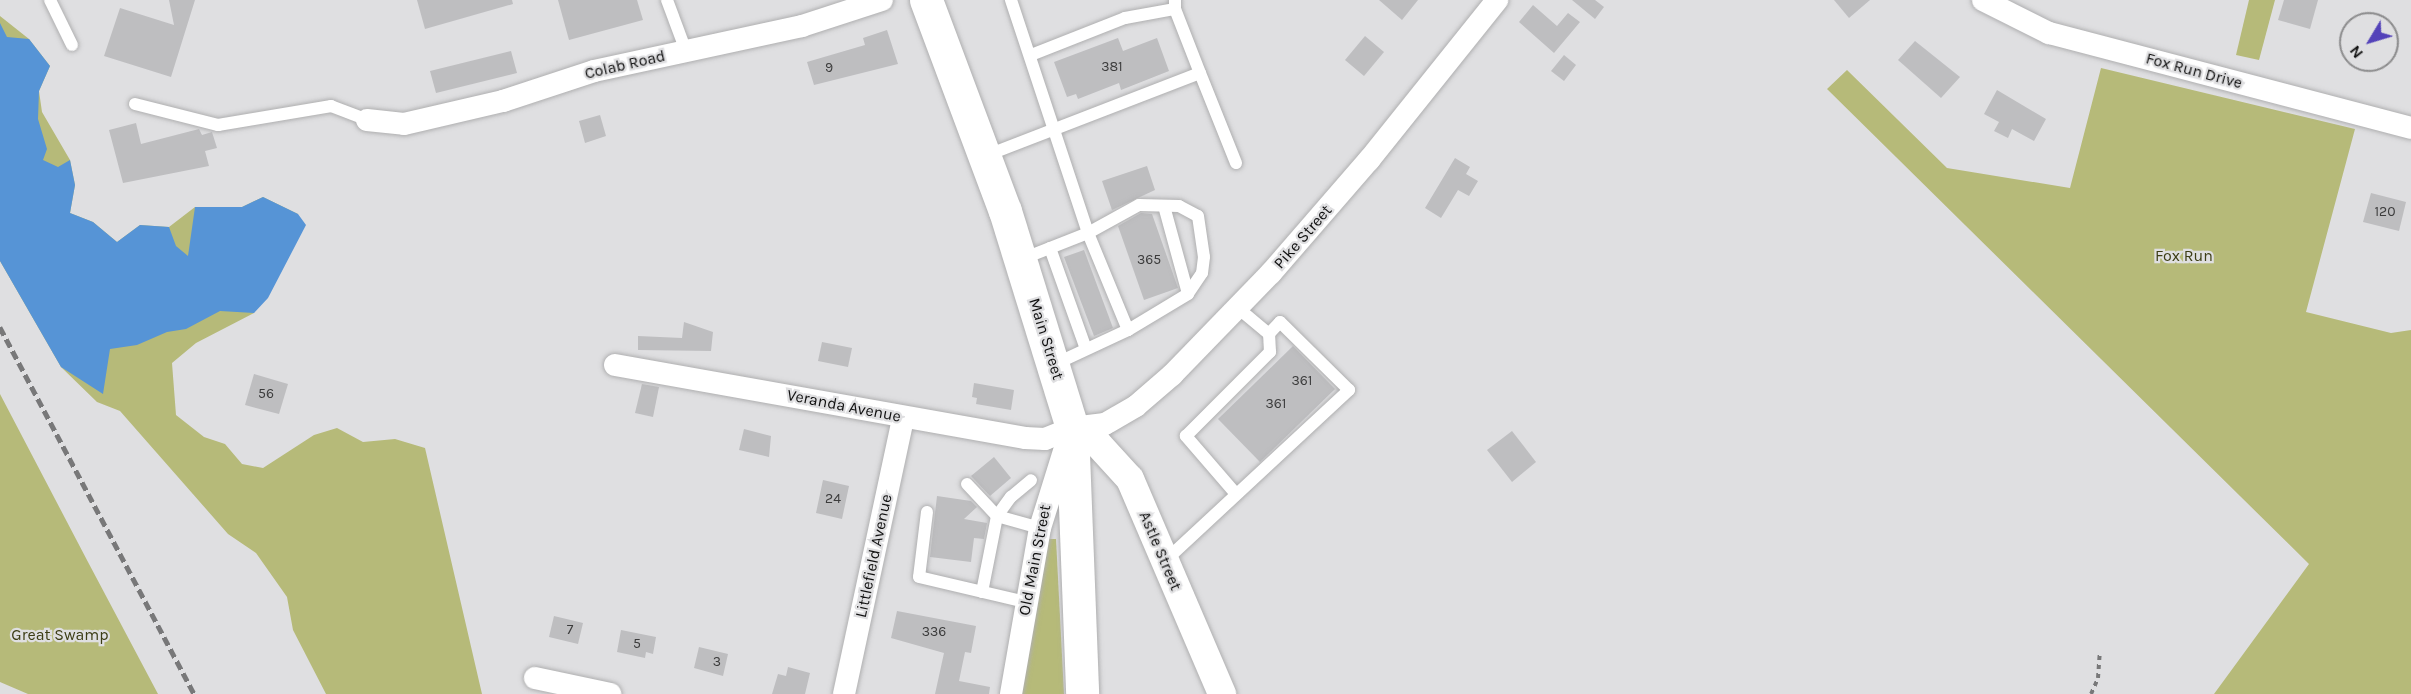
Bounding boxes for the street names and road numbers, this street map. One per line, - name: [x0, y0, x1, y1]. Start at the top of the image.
- street label: Colab Road: [583, 46, 667, 84]
- street label: Fox Run Drive: [2144, 49, 2244, 93]
- street label: Pike Street: [1270, 201, 1336, 273]
- street label: Main Street: [1024, 296, 1068, 382]
- street label: Veranda Avenue: [785, 386, 903, 426]
- street label: Littlefield Avenue: [852, 492, 896, 620]
- street label: Old Main Street: [1015, 503, 1055, 617]
- street label: Astle Street: [1135, 509, 1185, 593]

